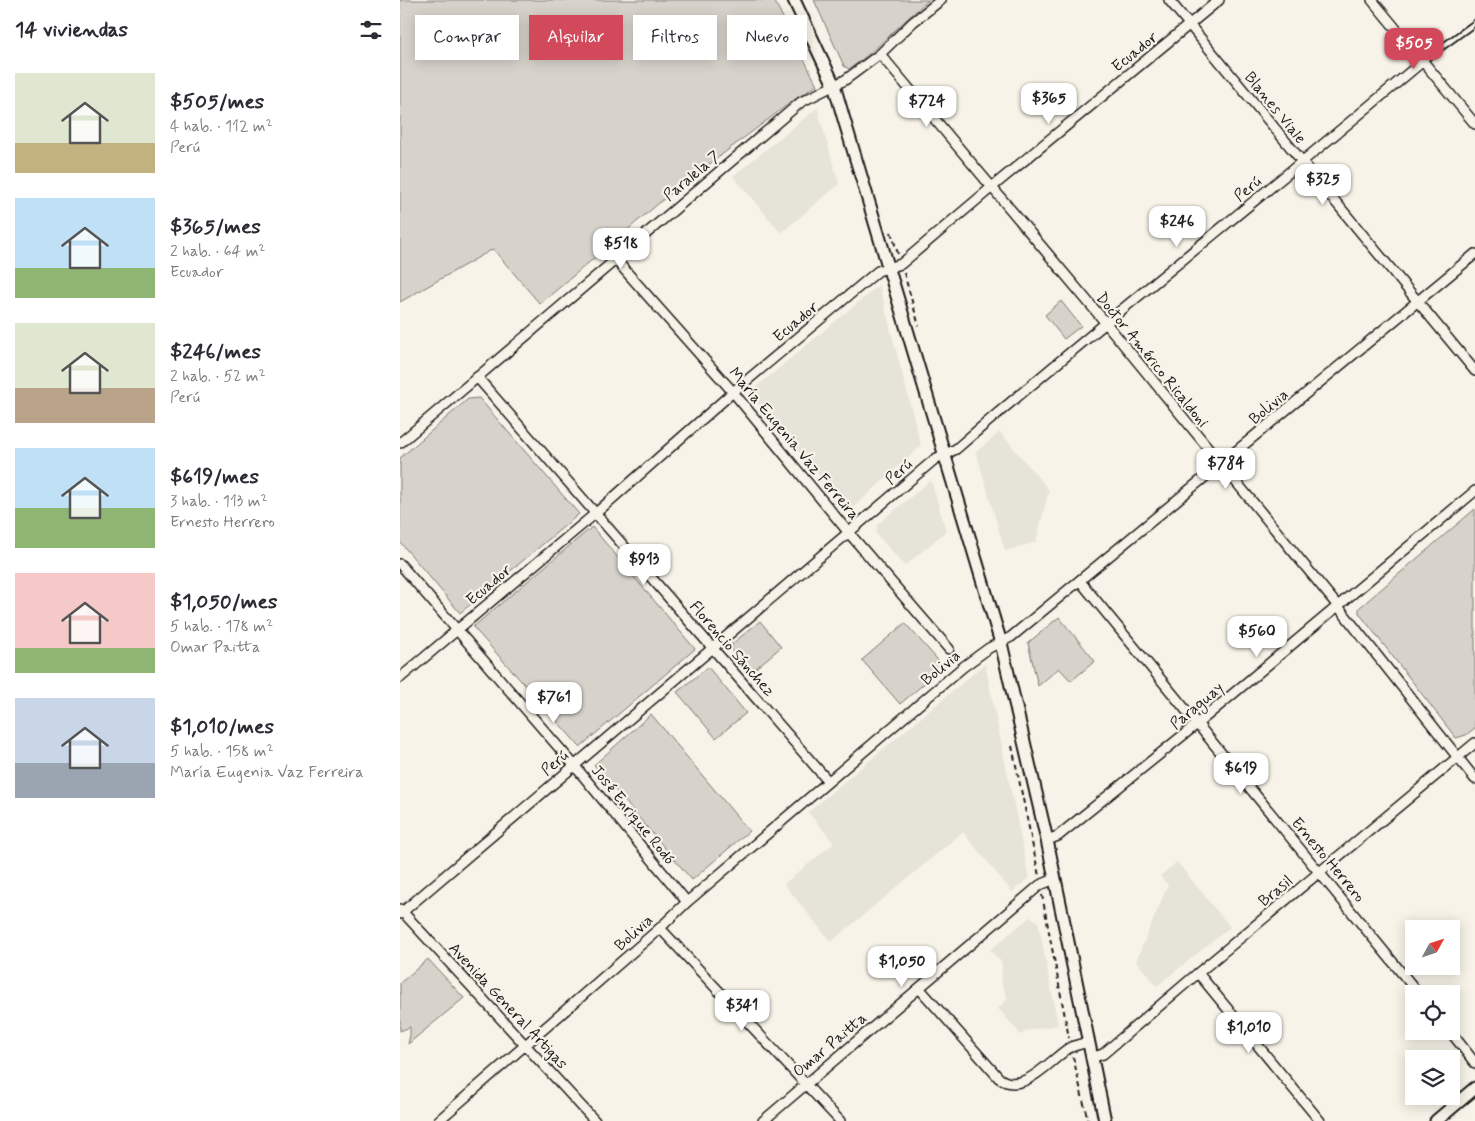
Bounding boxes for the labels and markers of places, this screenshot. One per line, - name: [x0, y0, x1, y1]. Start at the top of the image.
- pin: $505: [1384, 28, 1444, 70]
- pin: $365: [1019, 82, 1079, 125]
- pin: $724: [897, 86, 957, 128]
- pin: $325: [1293, 164, 1353, 206]
- pin: $246: [1147, 206, 1207, 248]
- pin: $518: [591, 228, 651, 270]
- pin: $784: [1196, 448, 1256, 490]
- pin: $913: [614, 544, 674, 586]
- pin: $560: [1227, 616, 1287, 658]
- pin: $761: [524, 682, 584, 724]
- pin: $619: [1211, 752, 1271, 795]
- pin: $1,050: [861, 946, 943, 988]
- pin: $341: [712, 990, 772, 1032]
- pin: $1,010: [1208, 1012, 1290, 1054]

